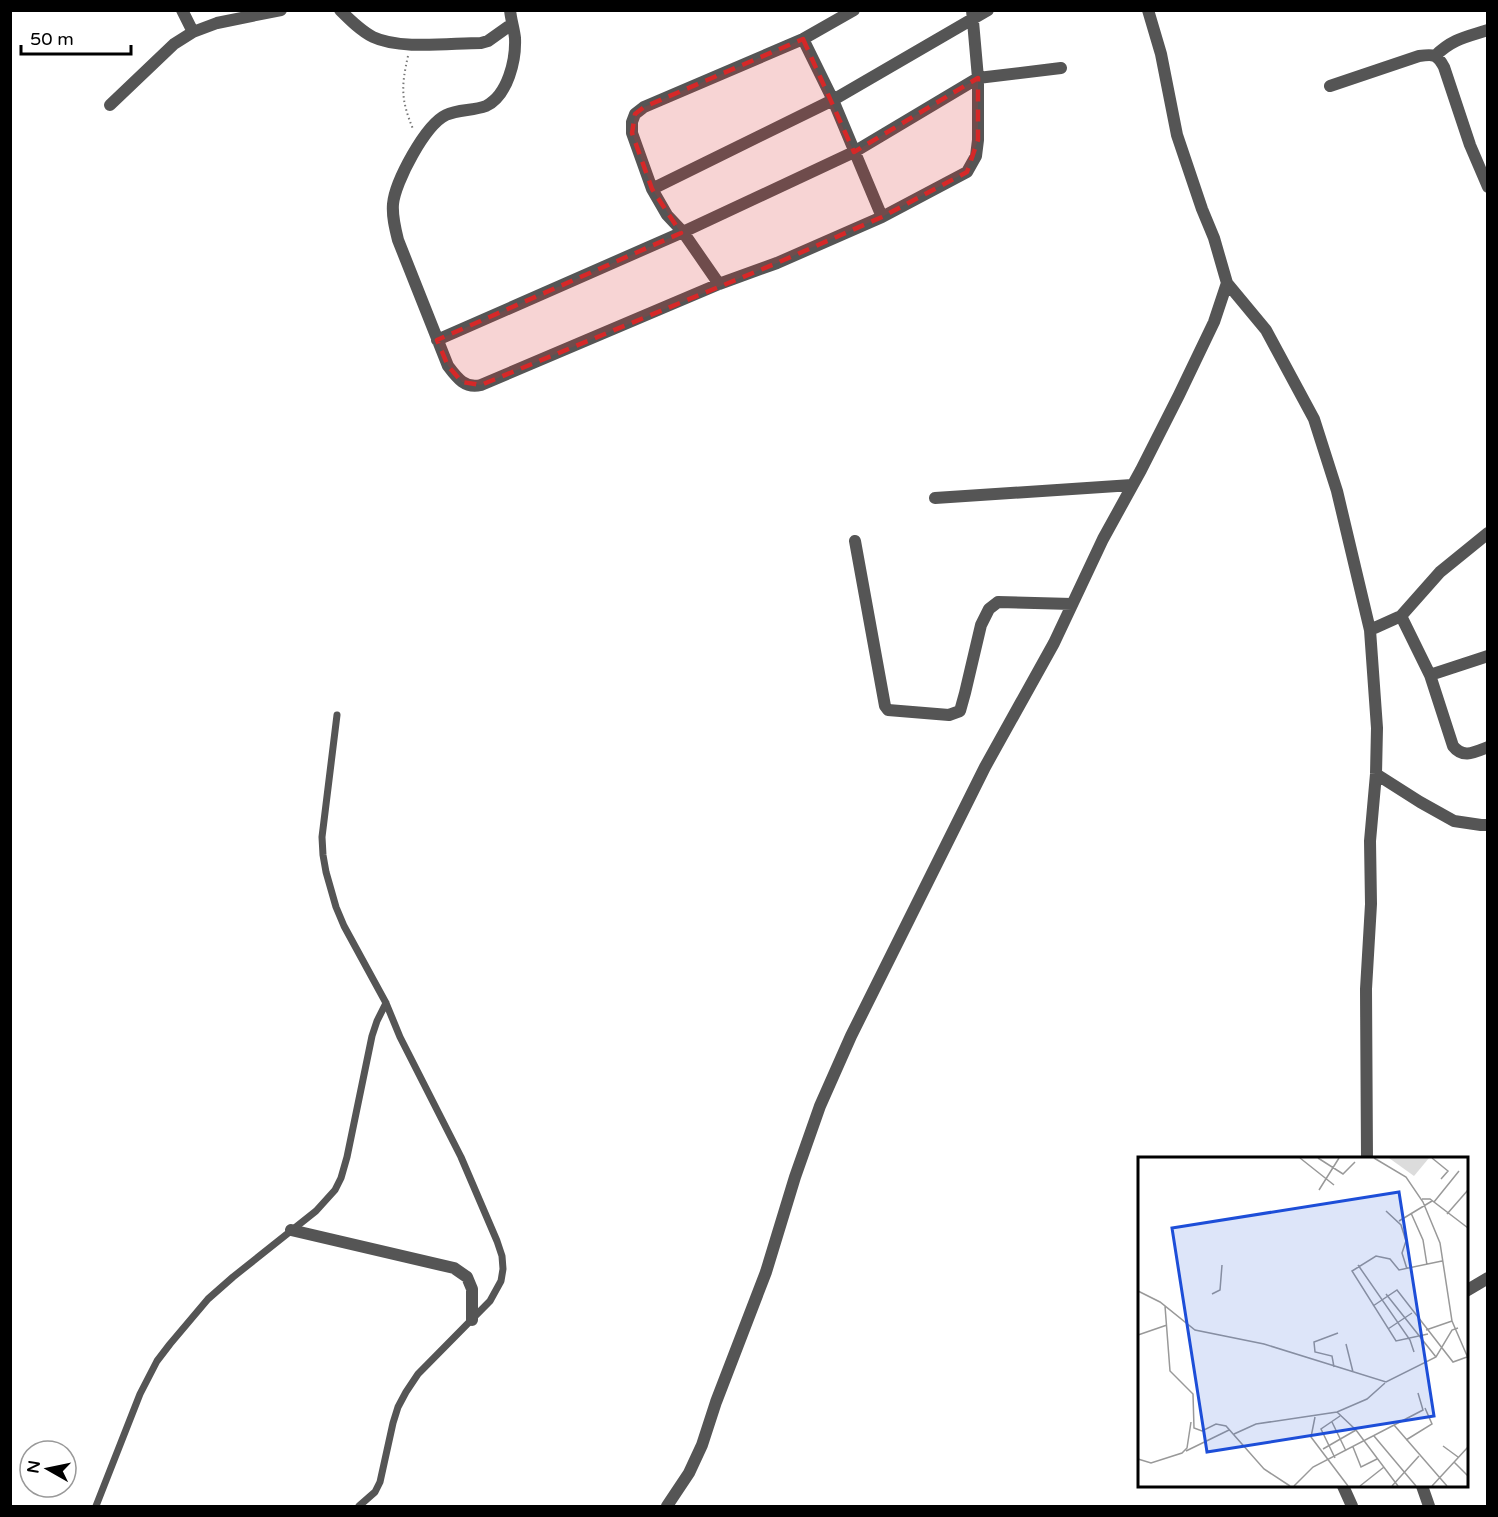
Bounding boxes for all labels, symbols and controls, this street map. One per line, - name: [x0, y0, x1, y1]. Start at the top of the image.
- scale bar: [21, 18, 130, 56]
- text: 50 m: [30, 28, 74, 50]
- inset map: [1138, 1157, 1468, 1487]
- north arrow: [18, 1439, 78, 1499]
- text: N: [23, 1459, 45, 1475]

